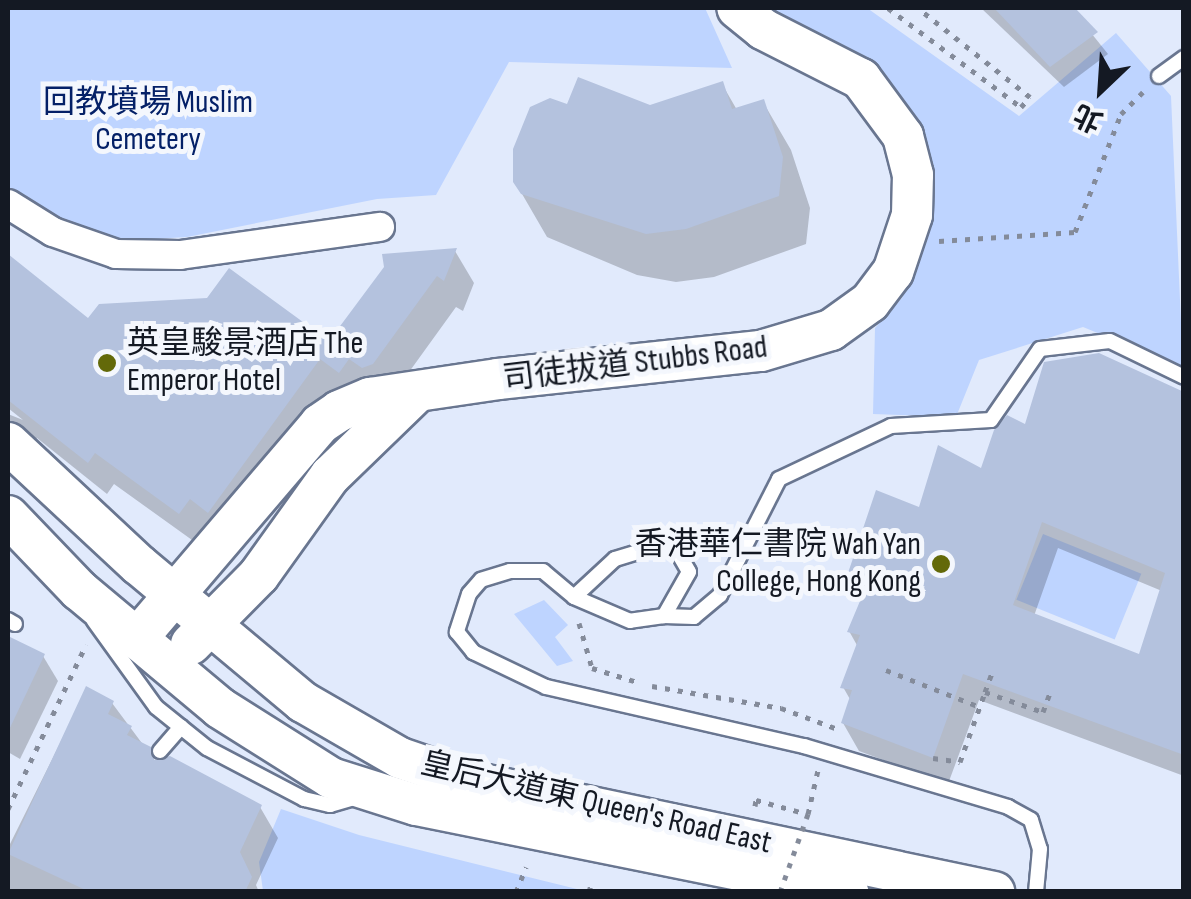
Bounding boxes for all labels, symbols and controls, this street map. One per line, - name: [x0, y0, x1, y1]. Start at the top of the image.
- north arrow: [1051, 40, 1151, 140]
- park label: 回教墳場 Muslim Cemetery: [43, 85, 253, 160]
- text: 北: [1068, 97, 1108, 139]
- place label: 英皇駿景酒店 The Emperor Hotel: [127, 326, 363, 401]
- street label: 司徒拔道 Stubbs Road: [500, 329, 770, 399]
- marker: 英皇駿景酒店 The Emperor Hotel: [96, 352, 118, 374]
- place label: 香港華仁書院 Wah Yan College, Hong Kong: [635, 527, 921, 602]
- marker: 香港華仁書院 Wah Yan College, Hong Kong: [930, 553, 952, 575]
- street label: 皇后大道東 Queen's Road East: [417, 745, 775, 863]

